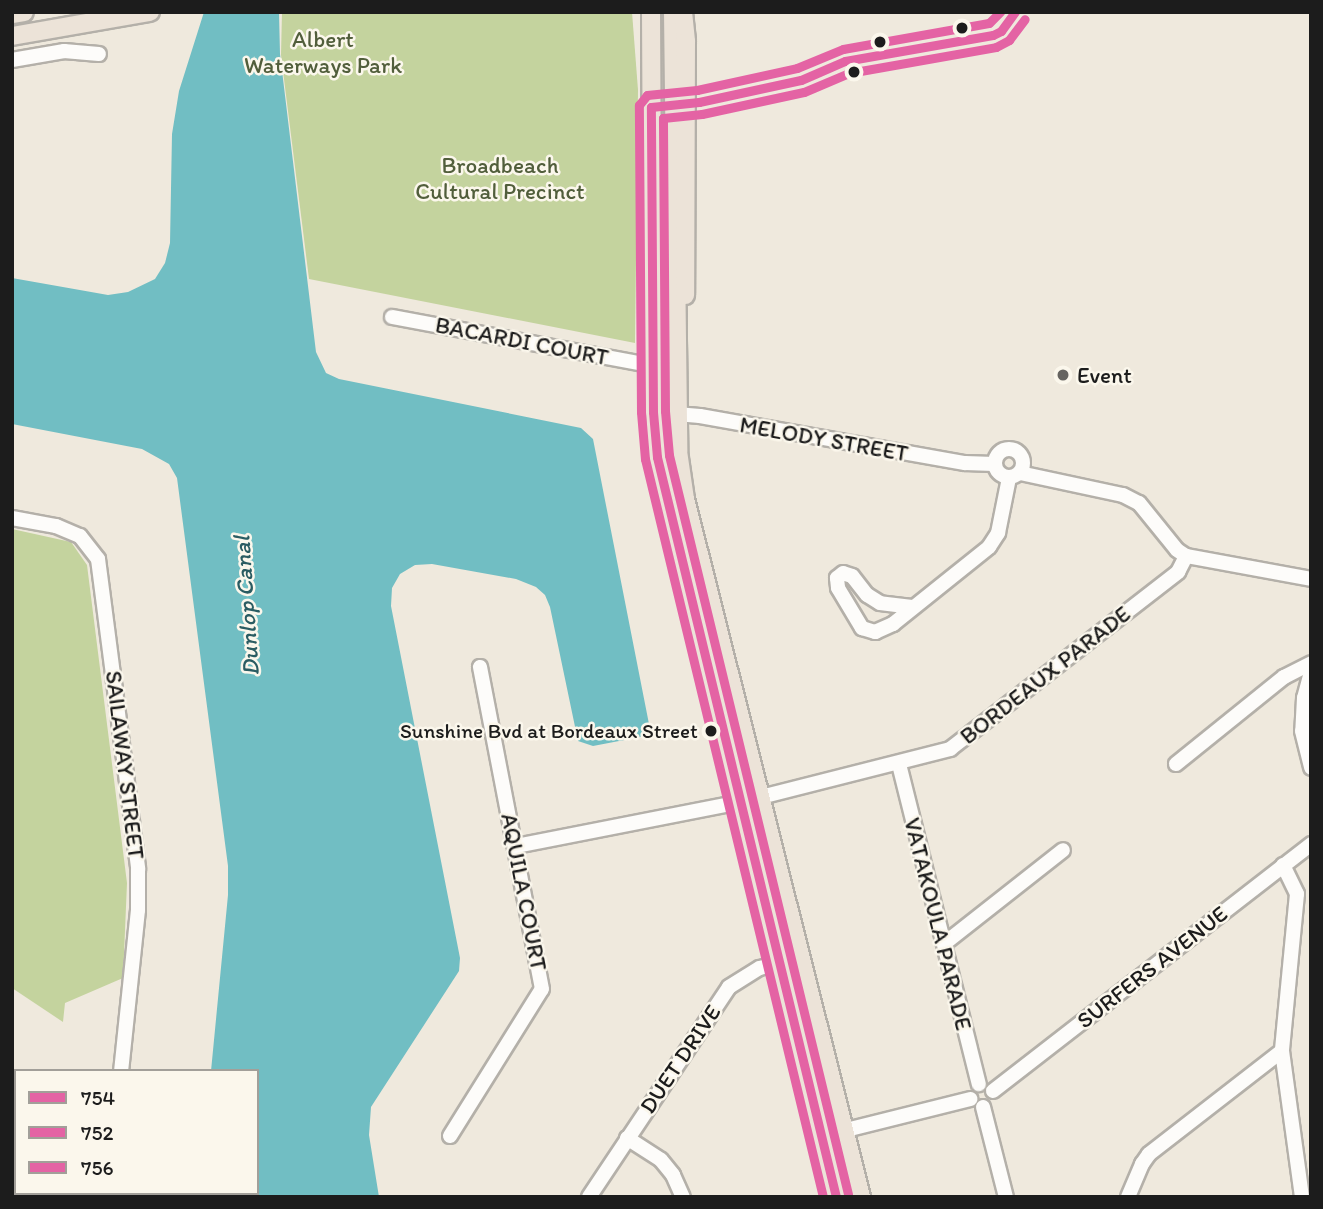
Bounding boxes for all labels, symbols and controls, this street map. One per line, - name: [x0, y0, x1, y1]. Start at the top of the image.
- unlabelled marker: [955, 21, 969, 35]
- park label: Albert Waterways Park: [244, 25, 402, 79]
- unlabelled marker: [873, 35, 887, 49]
- unlabelled marker: [847, 65, 861, 79]
- park label: Broadbeach Cultural Precinct: [415, 151, 585, 205]
- street label: BACARDI COURT: [433, 311, 611, 371]
- place label: Event: [1077, 361, 1132, 389]
- marker: Event: [1055, 367, 1071, 383]
- street label: MELODY STREET: [737, 411, 911, 467]
- water label: Dunlop Canal: [227, 535, 265, 677]
- street label: BORDEAUX PARADE: [955, 600, 1135, 750]
- street label: SAILAWAY STREET: [100, 669, 150, 861]
- place label: Sunshine Bvd at Bordeaux Street: [400, 718, 698, 744]
- marker: Sunshine Bvd at Bordeaux Street: [704, 724, 718, 738]
- street label: AQUILA COURT: [495, 811, 553, 973]
- street label: VATAKOULA PARADE: [898, 815, 978, 1033]
- street label: SURFERS AVENUE: [1071, 900, 1233, 1034]
- street label: DUET DRIVE: [633, 999, 727, 1119]
- legend: [14, 1069, 259, 1195]
- text: 754: [81, 1085, 115, 1110]
- text: 752: [81, 1120, 114, 1145]
- text: 756: [81, 1155, 114, 1180]

